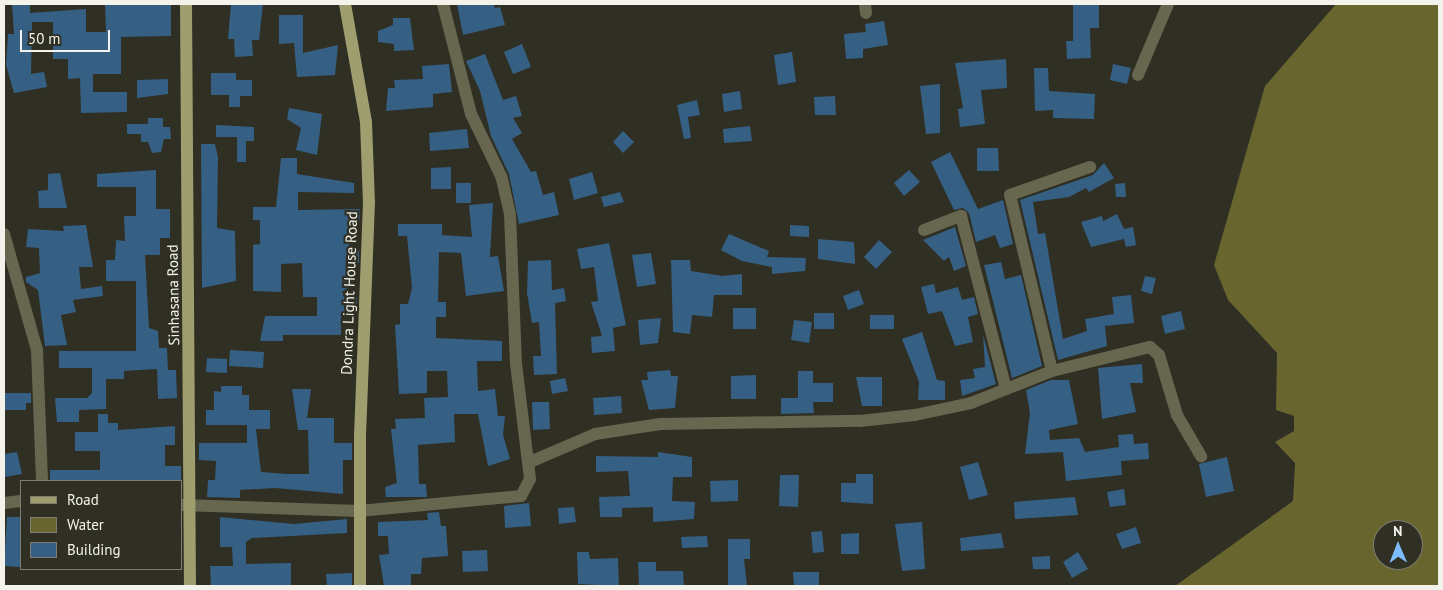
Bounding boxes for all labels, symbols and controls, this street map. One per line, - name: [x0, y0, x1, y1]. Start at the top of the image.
- scale bar: [22, 20, 112, 52]
- text: 50 m: [28, 29, 61, 48]
- street label: Dondra Light House Road: [337, 211, 361, 375]
- street label: Sinhasana Road: [163, 244, 183, 346]
- legend: [20, 480, 182, 570]
- text: Road: [67, 490, 99, 509]
- text: Water: [67, 515, 104, 534]
- north arrow: [1373, 520, 1423, 570]
- text: N: [1393, 522, 1403, 540]
- text: Building: [67, 540, 121, 559]

